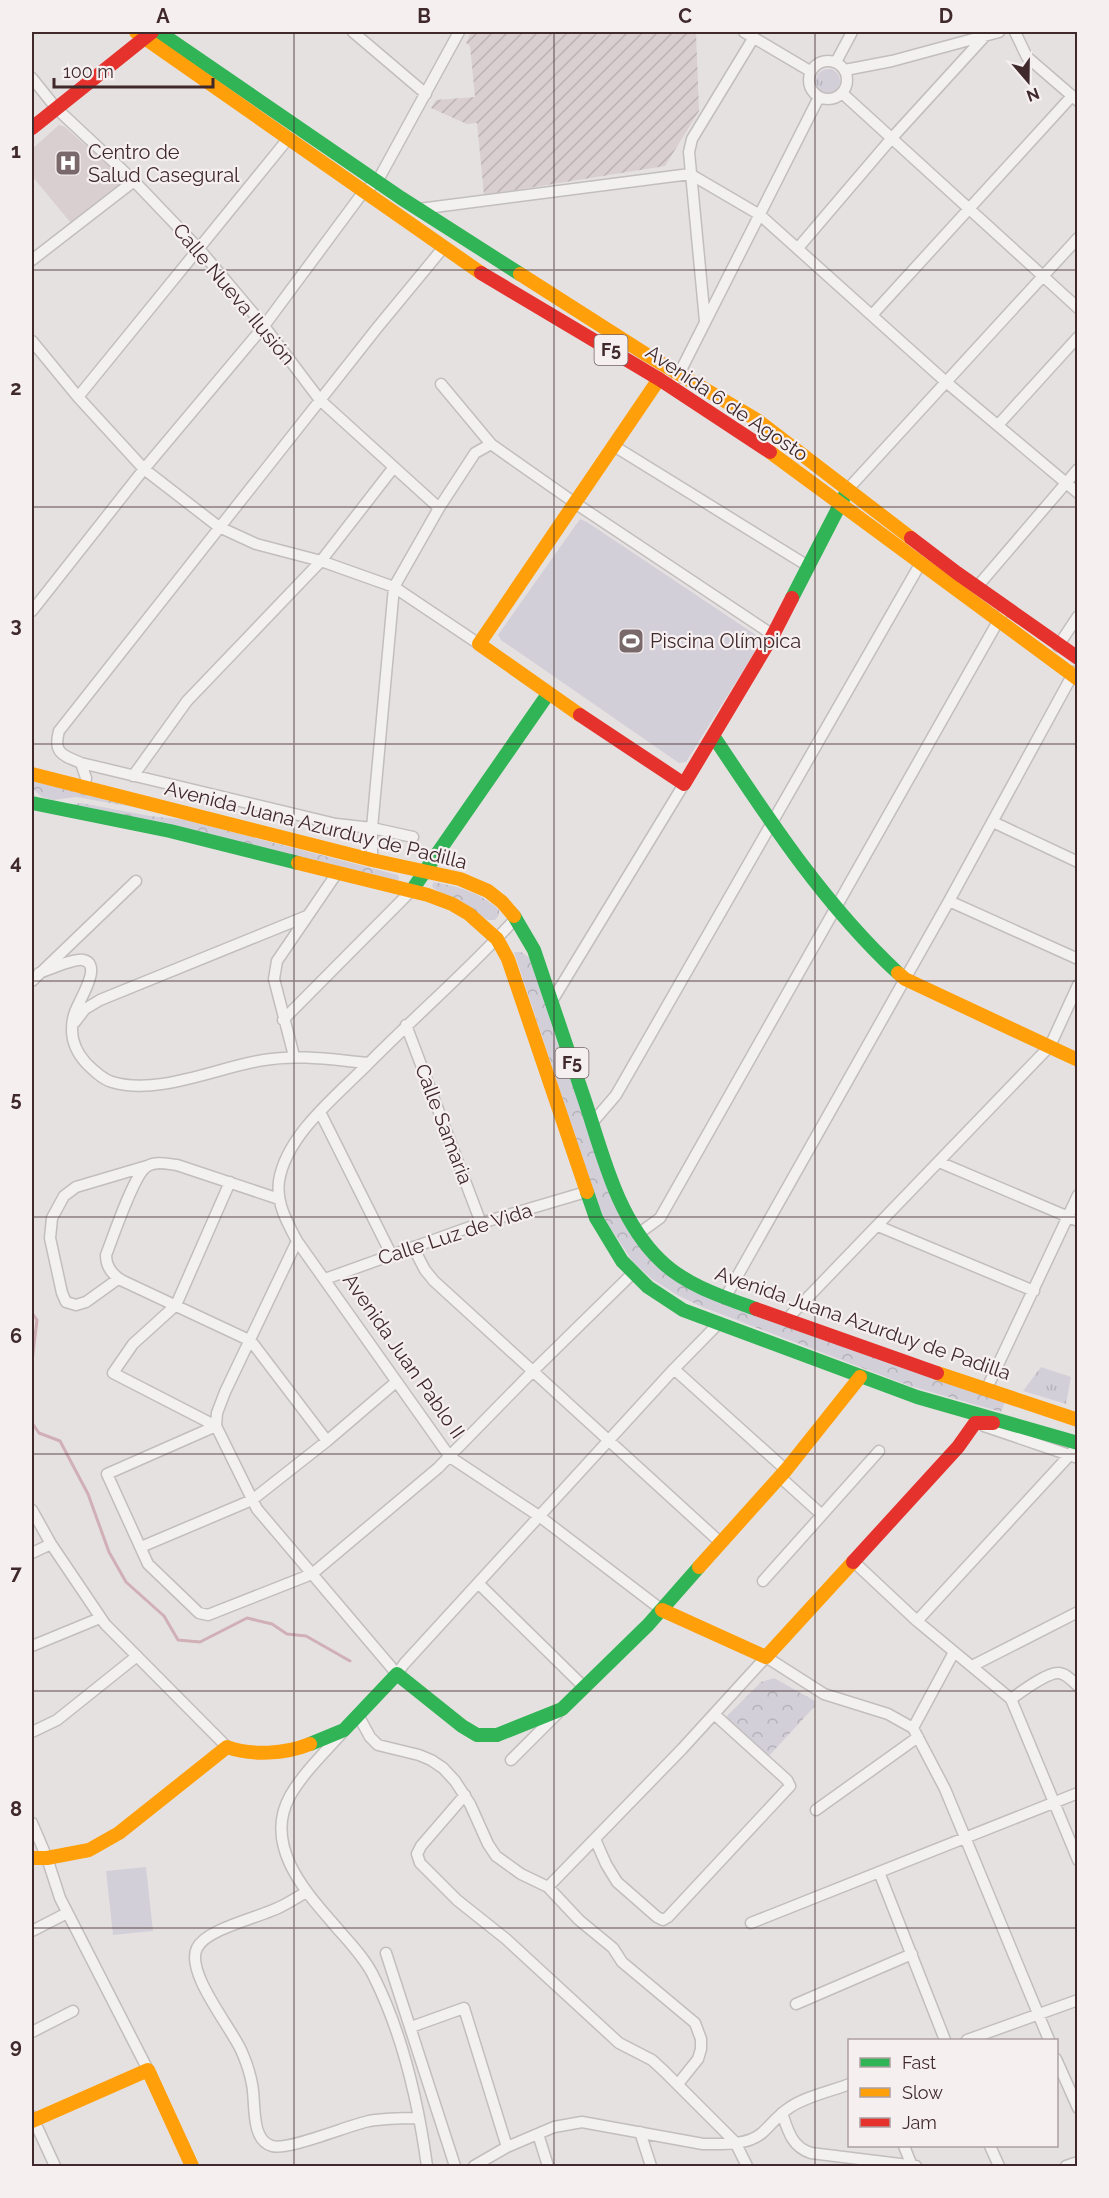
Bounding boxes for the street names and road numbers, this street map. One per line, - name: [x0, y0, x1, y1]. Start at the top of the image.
- street label: Calle Nueva Ilusión: [168, 218, 300, 370]
- road number: F5: [594, 335, 628, 365]
- street label: Avenida 6 de Agosto: [641, 340, 813, 466]
- street label: Avenida Juana Azurduy de Padilla: [162, 776, 470, 874]
- road number: F5: [556, 1048, 588, 1078]
- street label: Calle Samaria: [410, 1060, 478, 1188]
- street label: Calle Luz de Vida: [375, 1198, 535, 1270]
- street label: Avenida Juana Azurduy de Padilla: [712, 1261, 1014, 1385]
- street label: Avenida Juan Pablo II: [338, 1269, 470, 1443]

